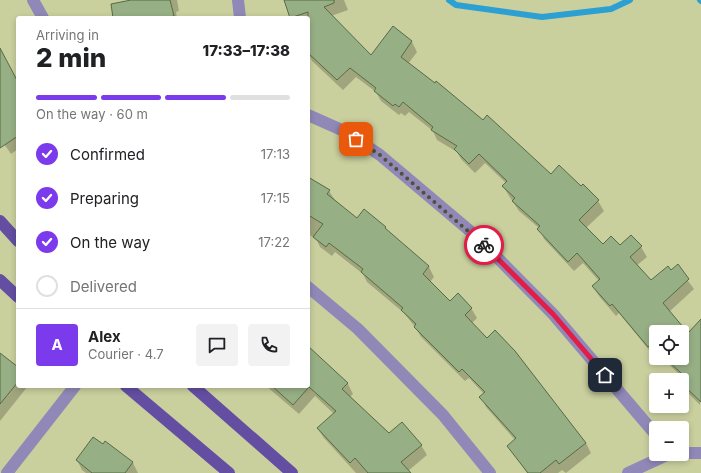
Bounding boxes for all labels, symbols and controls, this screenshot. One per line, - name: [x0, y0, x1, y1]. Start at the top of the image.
- text: Arriving in: [36, 27, 99, 43]
- text: 17:33–17:38: [203, 41, 290, 60]
- text: 2 min: [36, 42, 106, 73]
- text: On the way · 60 m: [36, 106, 148, 122]
- pin: [339, 122, 373, 156]
- icon: bag: [345, 128, 367, 150]
- icon: check: [36, 143, 58, 165]
- text: Confirmed: [70, 145, 145, 164]
- text: 17:13: [261, 146, 290, 162]
- icon: check: [36, 187, 58, 209]
- text: Preparing: [70, 189, 139, 208]
- text: 17:15: [261, 190, 290, 206]
- courier: [464, 225, 504, 265]
- icon: check: [36, 231, 58, 253]
- text: On the way: [70, 233, 150, 252]
- text: 17:22: [258, 234, 290, 250]
- icon: bike: [473, 234, 495, 256]
- text: Delivered: [70, 277, 137, 296]
- button: chat: [196, 324, 238, 366]
- button: phone: [248, 324, 290, 366]
- map controls: [649, 325, 689, 461]
- button: locate: [649, 325, 689, 365]
- text: Alex: [88, 327, 121, 346]
- text: A: [51, 335, 63, 354]
- text: Courier · 4.7: [88, 346, 164, 362]
- pin: [588, 358, 622, 392]
- icon: home: [594, 364, 616, 386]
- button: +: [649, 373, 689, 413]
- button: −: [649, 421, 689, 461]

